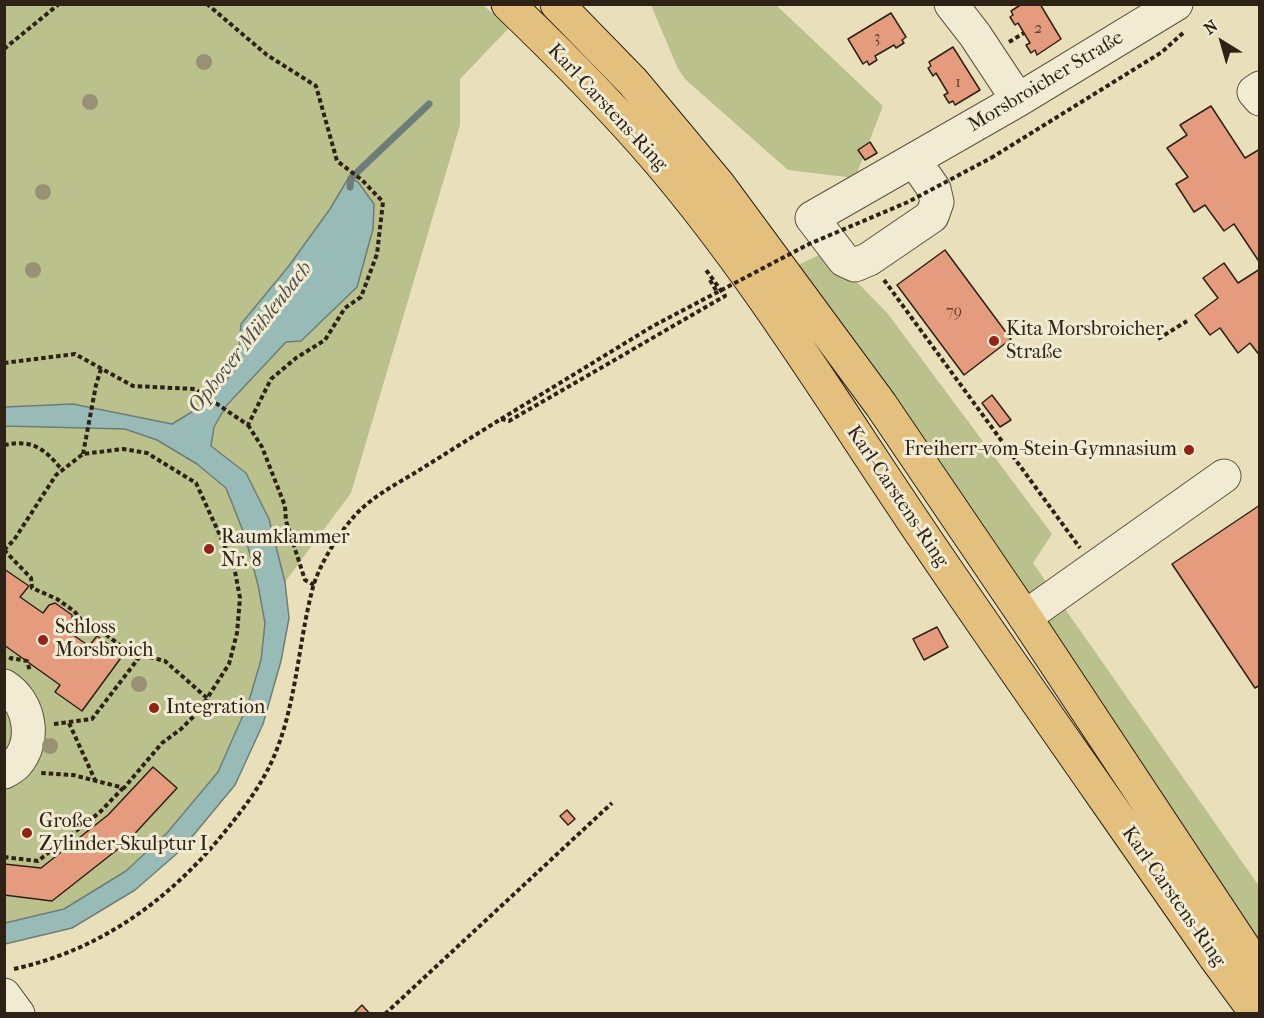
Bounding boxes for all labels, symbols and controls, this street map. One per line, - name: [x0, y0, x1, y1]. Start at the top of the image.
- north arrow: [1192, 12, 1252, 72]
- text: N: [1200, 16, 1221, 38]
- house number: 2: [1034, 19, 1042, 39]
- street label: Morsbroicher Straße: [964, 26, 1128, 138]
- house number: 3: [874, 28, 880, 48]
- street label: Karl-Carstens-Ring: [542, 39, 672, 177]
- house number: 1: [955, 73, 961, 93]
- water label: Ophover Mühlenbach: [184, 257, 318, 419]
- house number: 79: [946, 302, 962, 322]
- place label: Kita Morsbroicher Straße: [1006, 318, 1164, 365]
- marker: Kita Morsbroicher Straße: [987, 334, 1001, 348]
- street label: Karl-Carstens-Ring: [841, 422, 953, 572]
- place label: Freiherr-vom-Stein-Gymnasium: [904, 438, 1177, 462]
- marker: Freiherr-vom-Stein-Gymnasium: [1182, 443, 1196, 457]
- place label: Raumklammer Nr. 8: [221, 526, 350, 573]
- marker: Raumklammer Nr. 8: [202, 542, 216, 556]
- place label: Schloss Morsbroich: [55, 616, 153, 663]
- marker: Schloss Morsbroich: [36, 633, 50, 647]
- place label: Integration: [166, 696, 265, 720]
- marker: Integration: [147, 701, 161, 715]
- place label: Große Zylinder-Skulptur I: [39, 810, 208, 857]
- street label: Karl-Carstens-Ring: [1116, 822, 1230, 972]
- marker: Große Zylinder-Skulptur I: [20, 826, 34, 840]

